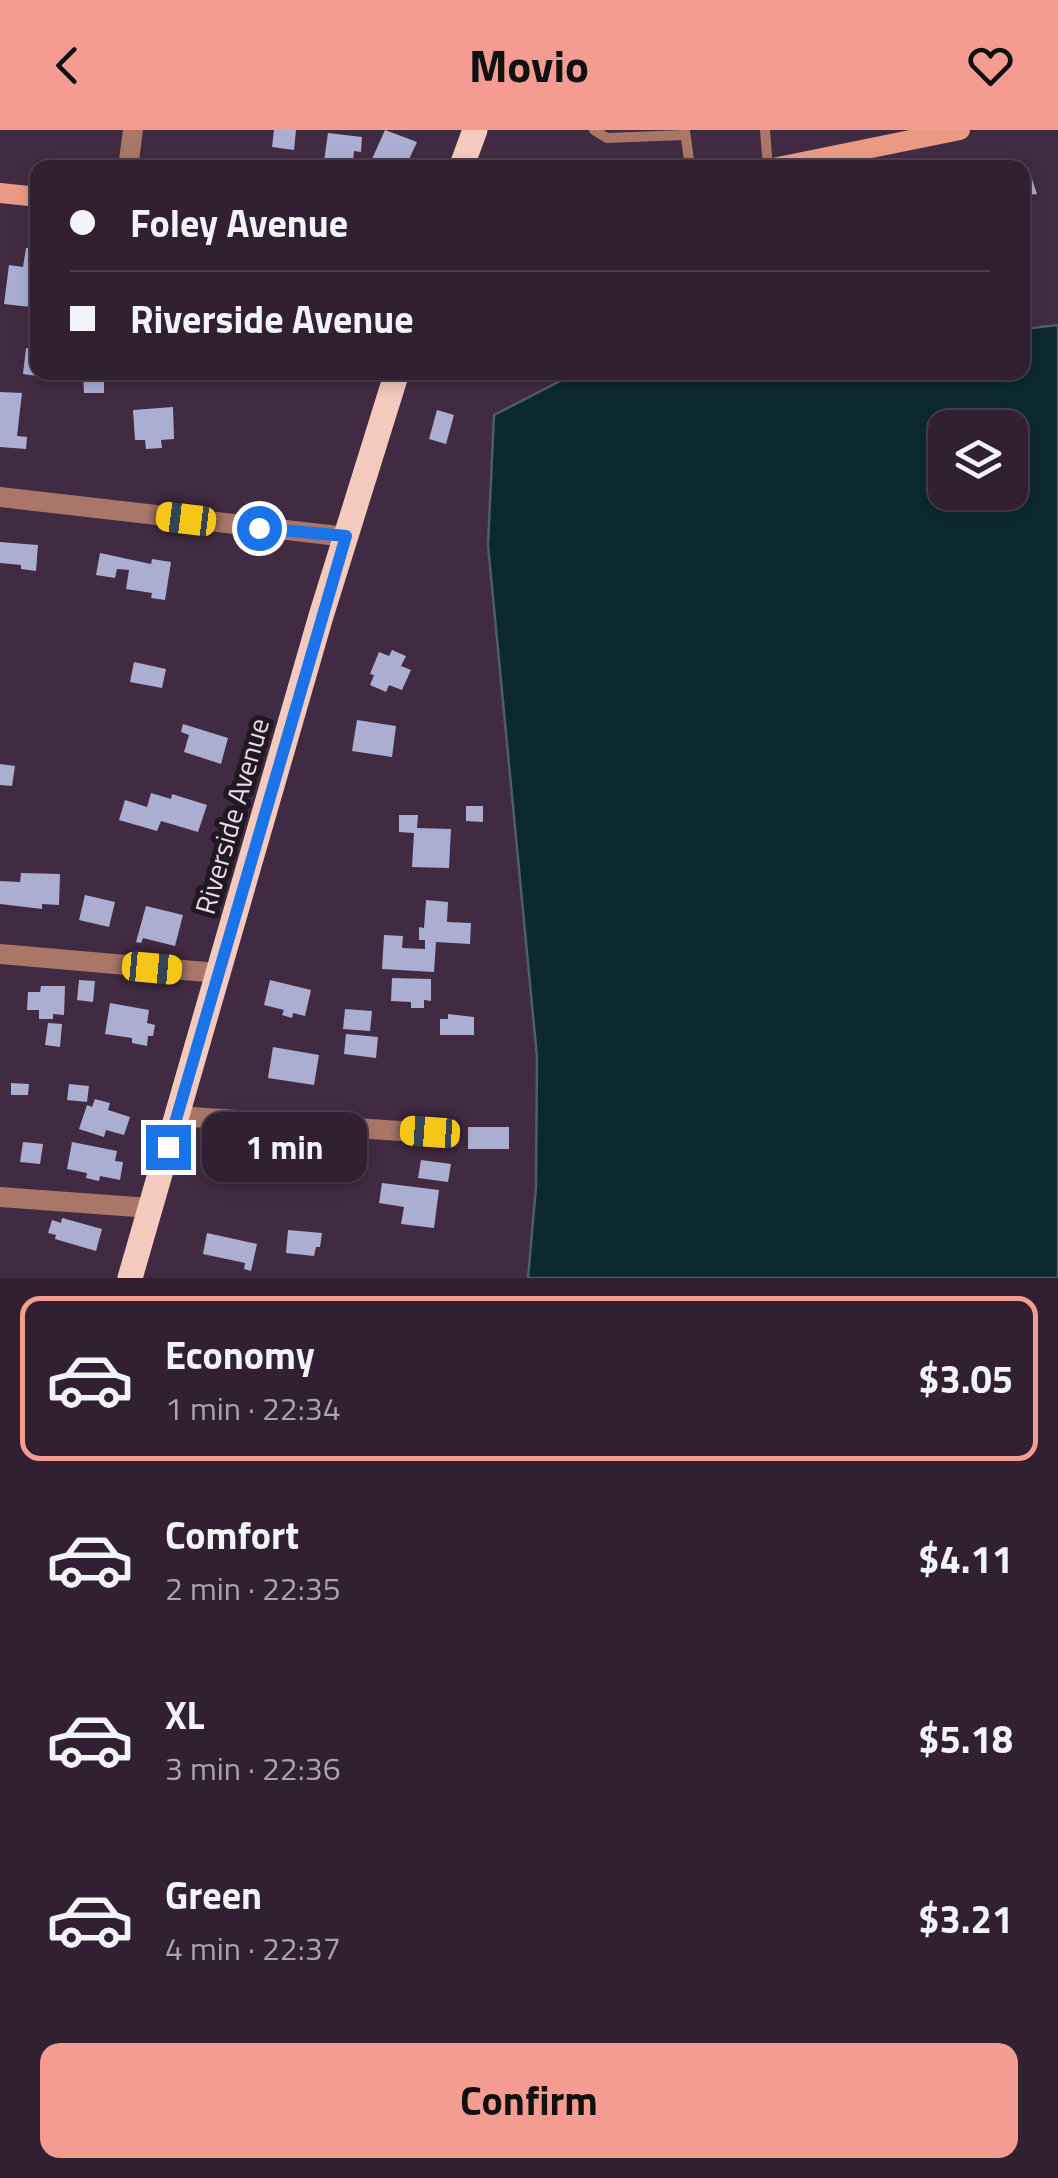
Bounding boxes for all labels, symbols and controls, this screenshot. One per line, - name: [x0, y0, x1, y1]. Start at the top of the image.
- text: Movio: [469, 31, 589, 99]
- icon: back: [40, 38, 95, 93]
- icon: heart: [963, 38, 1018, 93]
- text: Foley Avenue: [130, 194, 348, 252]
- text: Riverside Avenue: [130, 290, 414, 348]
- map controls: [928, 410, 1028, 510]
- button: layers: [928, 410, 1028, 510]
- car: [154, 500, 218, 538]
- route start: [237, 506, 282, 551]
- street label: Riverside Avenue: [183, 713, 280, 919]
- car: [121, 950, 183, 986]
- callout: 1 min: [203, 1112, 368, 1182]
- car: [399, 1115, 461, 1149]
- text: 1 min: [246, 1123, 323, 1171]
- route end: [146, 1125, 191, 1170]
- text: Economy: [165, 1326, 315, 1384]
- icon: car: [45, 1334, 135, 1424]
- text: $3.05: [918, 1350, 1013, 1408]
- text: 1 min · 22:34: [165, 1384, 341, 1432]
- text: Comfort: [165, 1506, 299, 1564]
- icon: car: [45, 1514, 135, 1604]
- text: $4.11: [918, 1530, 1013, 1588]
- text: 2 min · 22:35: [165, 1564, 341, 1612]
- text: XL: [165, 1686, 205, 1744]
- icon: car: [45, 1694, 135, 1784]
- text: $5.18: [918, 1710, 1013, 1768]
- text: 3 min · 22:36: [165, 1744, 341, 1792]
- text: Green: [165, 1866, 262, 1924]
- icon: car: [45, 1874, 135, 1964]
- text: $3.21: [918, 1890, 1013, 1948]
- text: 4 min · 22:37: [165, 1924, 341, 1972]
- button: Confirm: [40, 2043, 1018, 2158]

